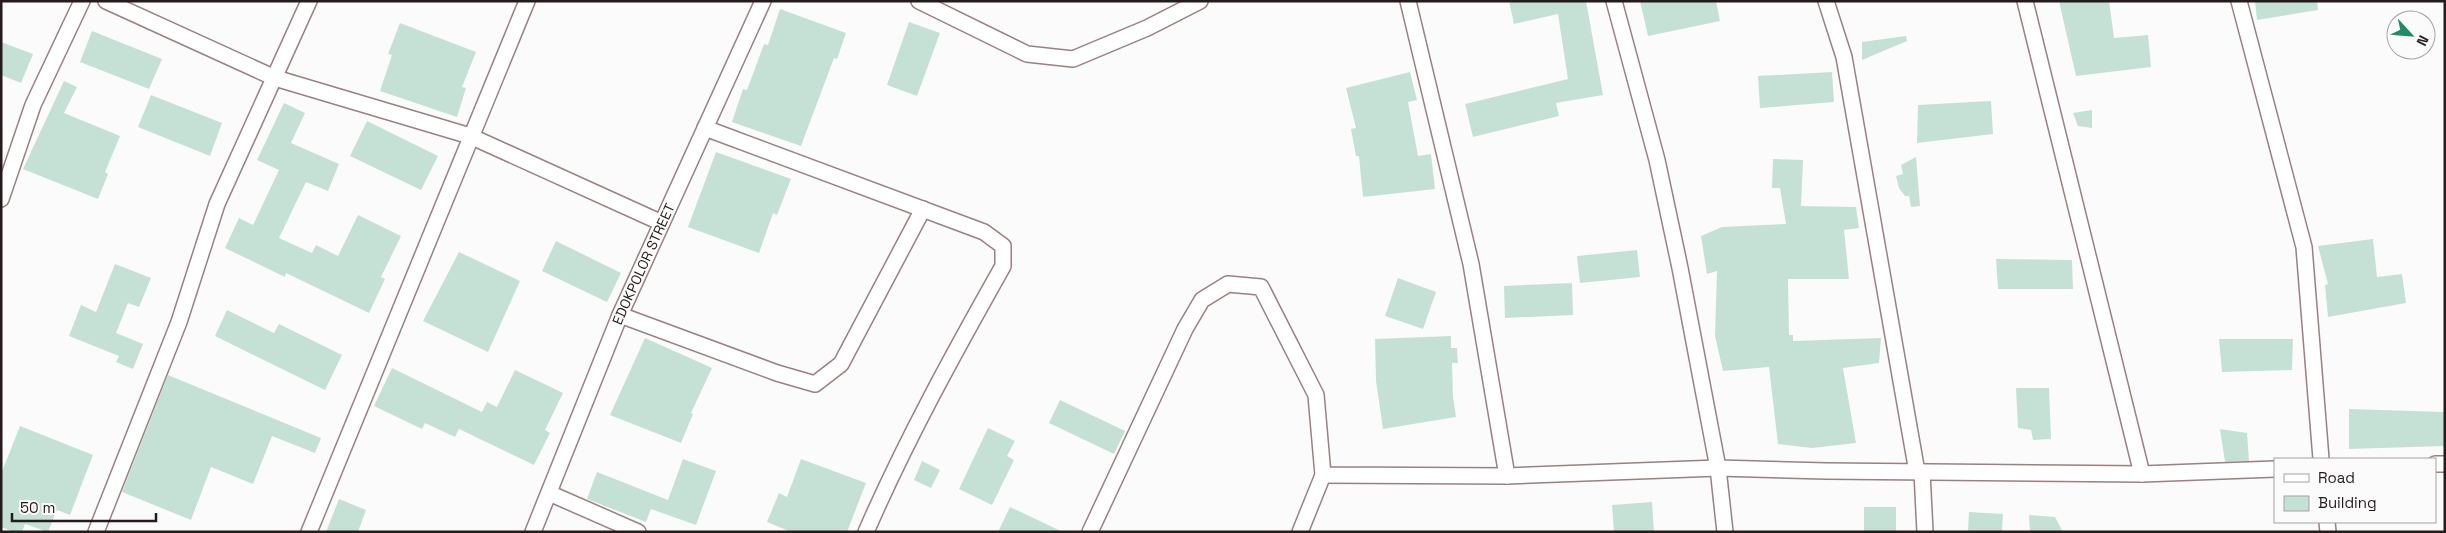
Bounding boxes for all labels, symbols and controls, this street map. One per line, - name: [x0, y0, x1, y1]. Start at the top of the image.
- north arrow: [2386, 10, 2436, 60]
- text: N: [2413, 33, 2433, 49]
- street label: EDOKPOLOR STREET: [608, 200, 679, 327]
- legend: [2274, 458, 2436, 523]
- text: Road: [2318, 468, 2355, 487]
- scale bar: [12, 490, 156, 522]
- text: Building: [2318, 493, 2377, 512]
- text: 50 m: [20, 498, 55, 517]

